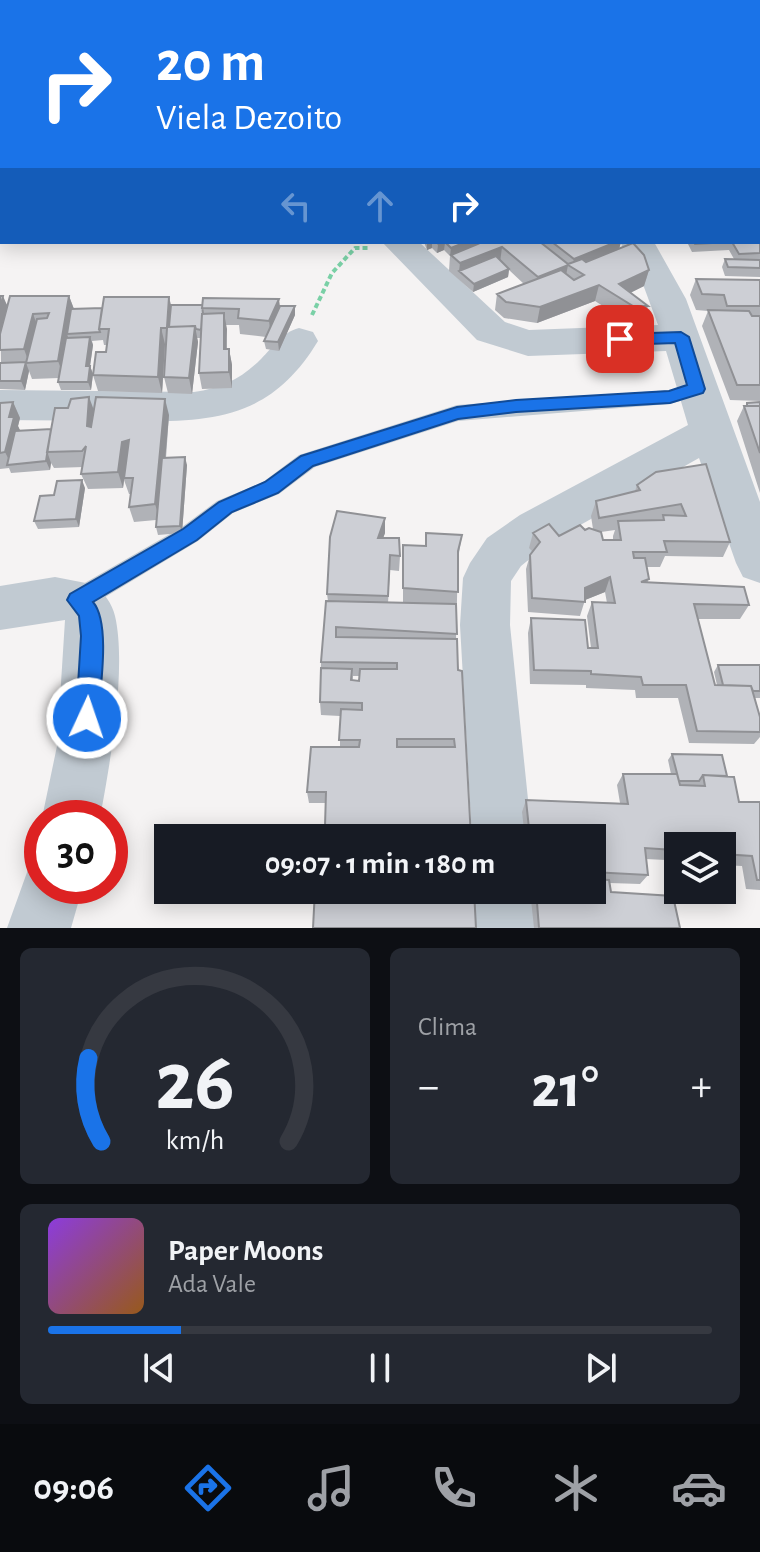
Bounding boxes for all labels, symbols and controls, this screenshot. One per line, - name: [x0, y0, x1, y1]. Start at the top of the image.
- icon: right: [24, 32, 128, 136]
- text: 20 m: [156, 35, 265, 91]
- text: Viela Dezoito: [156, 100, 342, 136]
- icon: left: [274, 184, 318, 228]
- icon: ahead: [358, 184, 402, 228]
- icon: right: [442, 184, 486, 228]
- pin: [586, 305, 654, 373]
- icon: arrive: [598, 317, 642, 361]
- position arrow: [45, 676, 129, 760]
- speed limit sign: 30: [24, 800, 128, 904]
- map controls: [664, 832, 736, 904]
- button: layers: [664, 832, 736, 904]
- text: 09:07 · 1 min · 180 m: [265, 849, 495, 879]
- text: Clima: [418, 1014, 477, 1040]
- text: 26: [155, 1041, 235, 1125]
- text: 21°: [531, 1058, 599, 1118]
- text: −: [418, 1065, 439, 1109]
- text: +: [691, 1065, 712, 1109]
- text: km/h: [166, 1126, 224, 1155]
- text: Paper Moons: [168, 1236, 323, 1266]
- text: Ada Vale: [168, 1271, 256, 1297]
- icon: previous: [137, 1346, 181, 1390]
- icon: pause: [358, 1346, 402, 1390]
- icon: next: [579, 1346, 623, 1390]
- icon: directions: [180, 1460, 236, 1516]
- icon: music: [303, 1460, 359, 1516]
- icon: phone: [426, 1460, 482, 1516]
- icon: climate: [548, 1460, 604, 1516]
- icon: car: [671, 1460, 727, 1516]
- text: 09:06: [33, 1470, 114, 1506]

